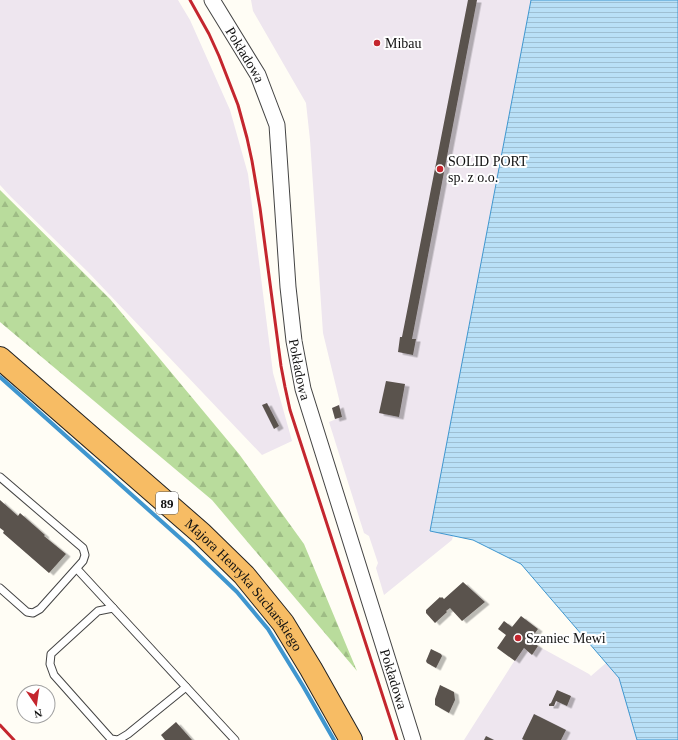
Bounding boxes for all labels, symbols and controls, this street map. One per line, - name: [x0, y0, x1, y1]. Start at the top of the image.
- street label: Pokładowa: [223, 24, 268, 85]
- place label: Mibau: [385, 36, 422, 51]
- marker: Mibau: [372, 38, 382, 48]
- place label: SOLID PORT sp. z o.o.: [448, 154, 528, 185]
- marker: SOLID PORT sp. z o.o.: [435, 164, 445, 174]
- street label: Pokładowa: [286, 337, 314, 403]
- road number: 89: [156, 492, 178, 514]
- street label: Majora Henryka Sucharskiego: [182, 516, 306, 653]
- place label: Szaniec Mewi: [526, 631, 606, 646]
- marker: Szaniec Mewi: [513, 633, 523, 643]
- street label: Pokładowa: [377, 647, 411, 712]
- north arrow: [16, 684, 56, 724]
- text: N: [33, 707, 43, 720]

